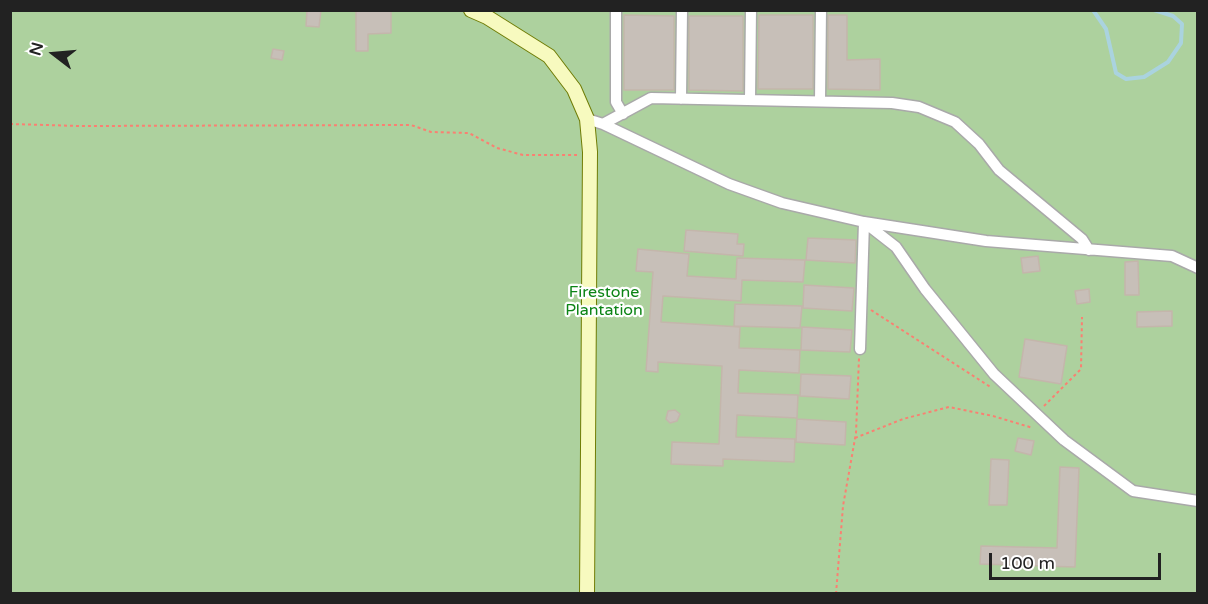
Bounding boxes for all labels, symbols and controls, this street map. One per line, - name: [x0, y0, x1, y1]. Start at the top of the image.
- north arrow: [24, 24, 84, 84]
- text: N: [25, 40, 48, 58]
- park label: Firestone Plantation: [565, 283, 643, 321]
- scale bar: [992, 541, 1164, 579]
- text: 100 m: [1000, 552, 1055, 574]

